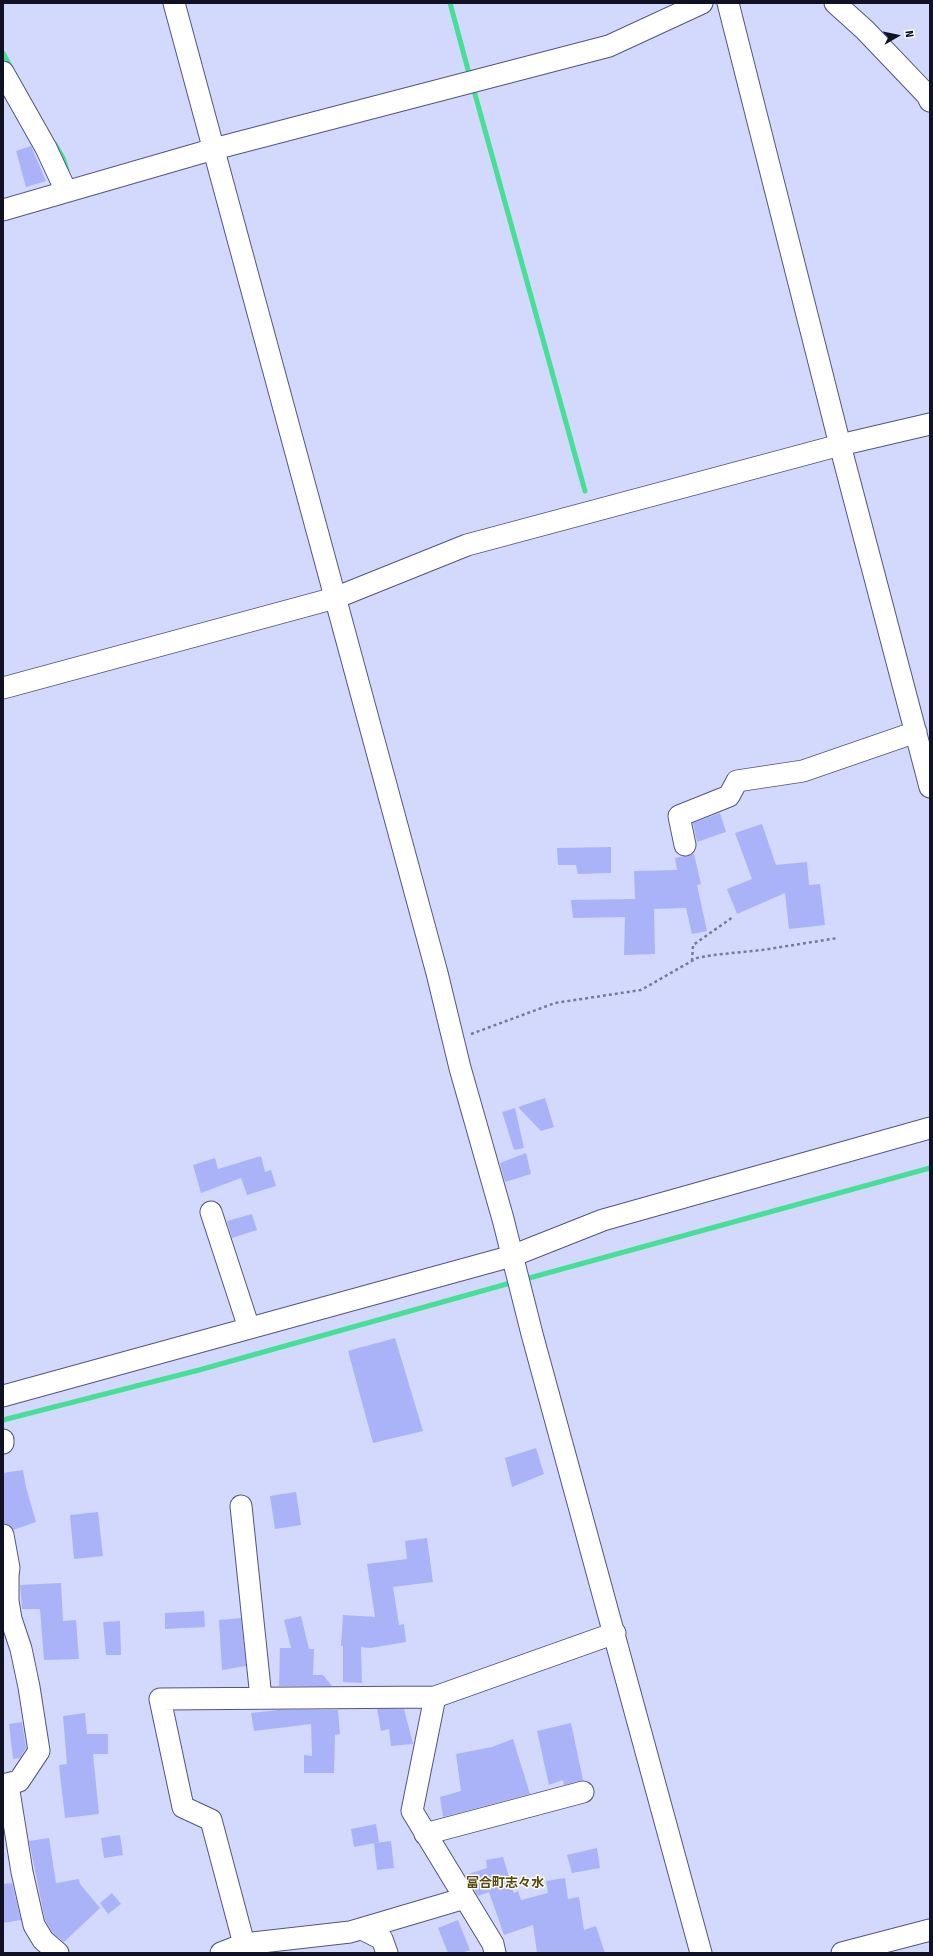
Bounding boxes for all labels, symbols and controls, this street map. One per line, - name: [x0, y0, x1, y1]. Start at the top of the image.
- north arrow: [877, 16, 917, 56]
- text: N: [902, 30, 916, 38]
- district label: 富合町志々水: [466, 1875, 544, 1891]

